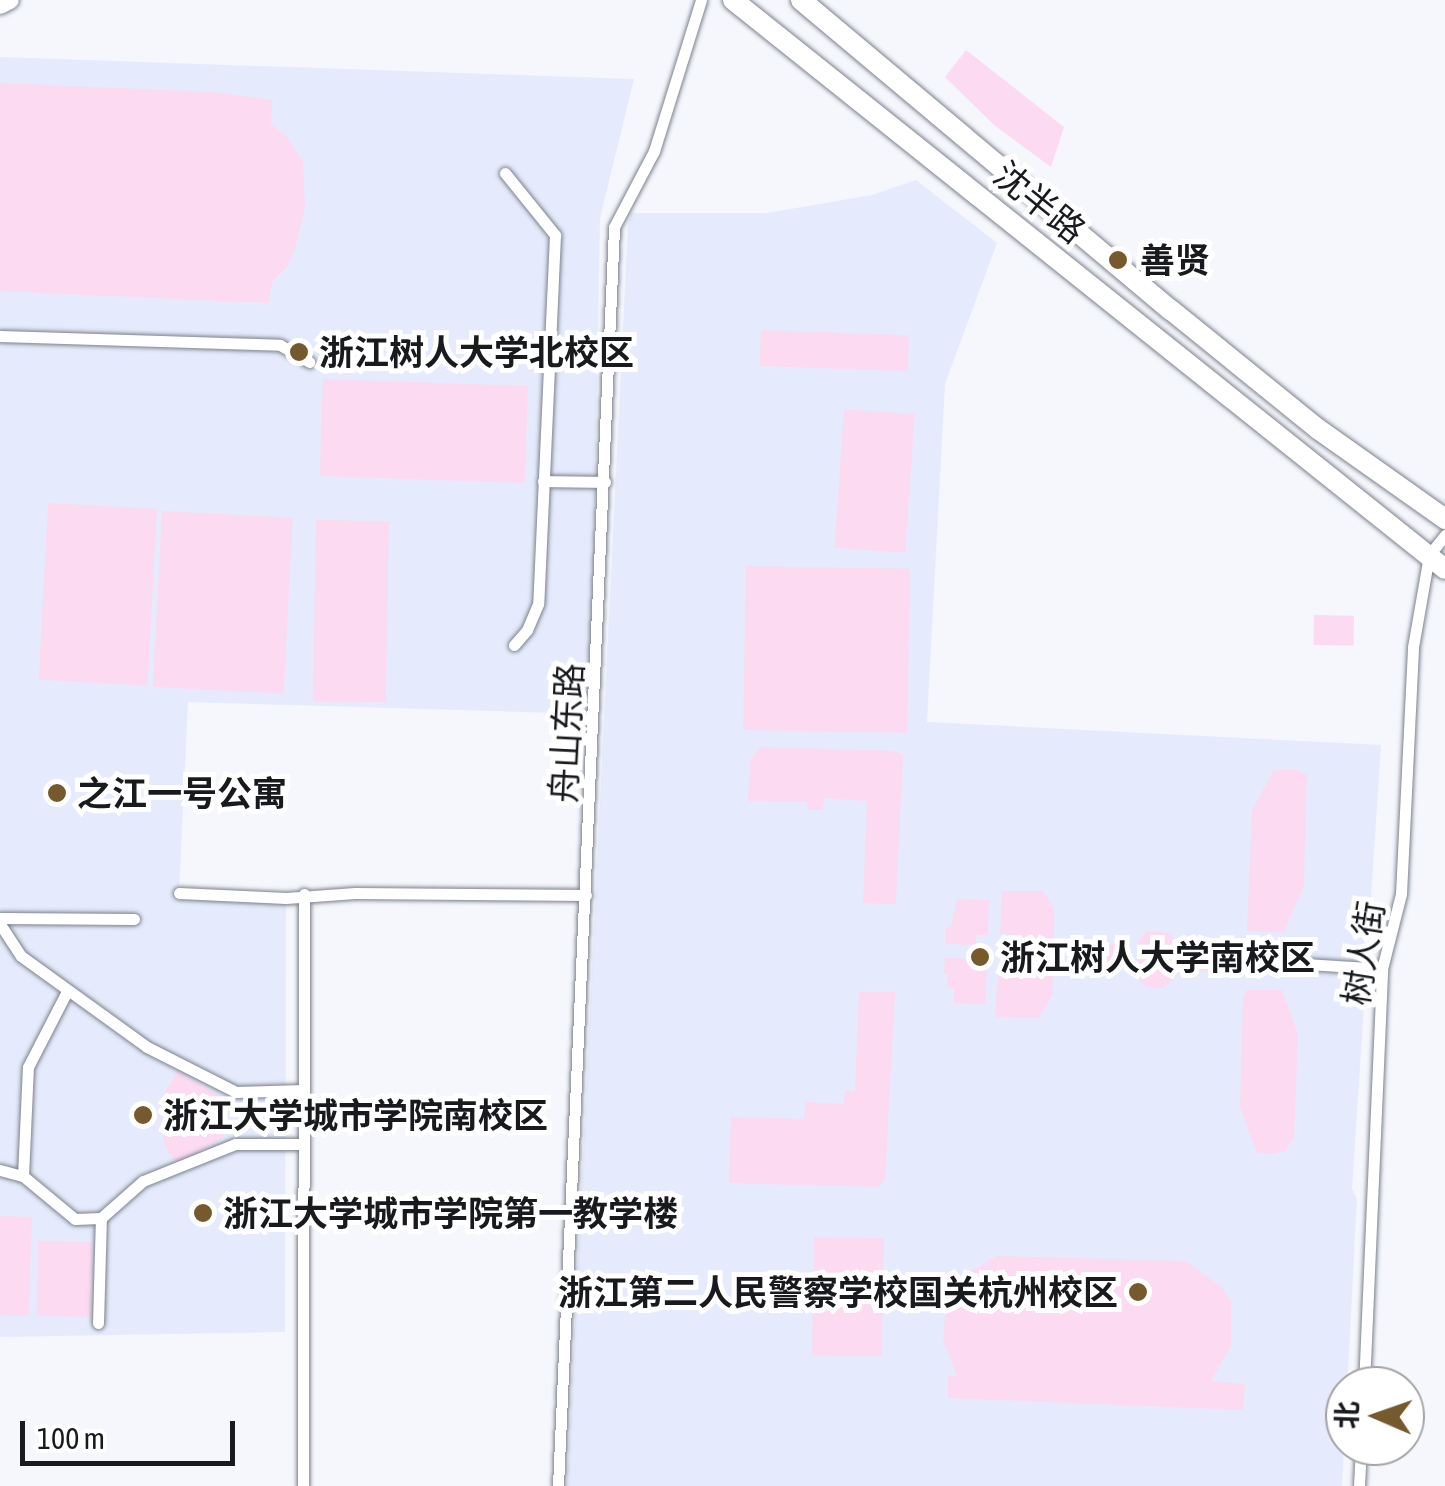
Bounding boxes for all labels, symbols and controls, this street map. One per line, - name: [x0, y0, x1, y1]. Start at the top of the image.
- street label: 沈半路: [986, 153, 1094, 251]
- place label: 善贤: [1140, 239, 1210, 281]
- marker: 善贤: [1105, 247, 1131, 273]
- place label: 浙江树人大学北校区: [319, 331, 634, 373]
- marker: 浙江树人大学北校区: [288, 341, 310, 363]
- street label: 舟山东路: [541, 662, 591, 804]
- place label: 之江一号公寓: [77, 772, 287, 814]
- marker: 之江一号公寓: [46, 782, 68, 804]
- street label: 树人街: [1334, 898, 1392, 1008]
- place label: 浙江树人大学南校区: [1000, 936, 1315, 978]
- marker: 浙江树人大学南校区: [969, 946, 991, 968]
- place label: 浙江大学城市学院南校区: [163, 1094, 548, 1136]
- marker: 浙江大学城市学院南校区: [132, 1104, 154, 1126]
- place label: 浙江大学城市学院第一教学楼: [223, 1192, 678, 1234]
- marker: 浙江大学城市学院第一教学楼: [192, 1202, 214, 1224]
- place label: 浙江第二人民警察学校国关杭州校区: [558, 1271, 1118, 1313]
- marker: 浙江第二人民警察学校国关杭州校区: [1127, 1281, 1149, 1303]
- north arrow: [1325, 1366, 1425, 1466]
- text: 北: [1331, 1400, 1363, 1430]
- scale bar: [25, 1401, 240, 1463]
- text: 100 m: [37, 1421, 105, 1455]

